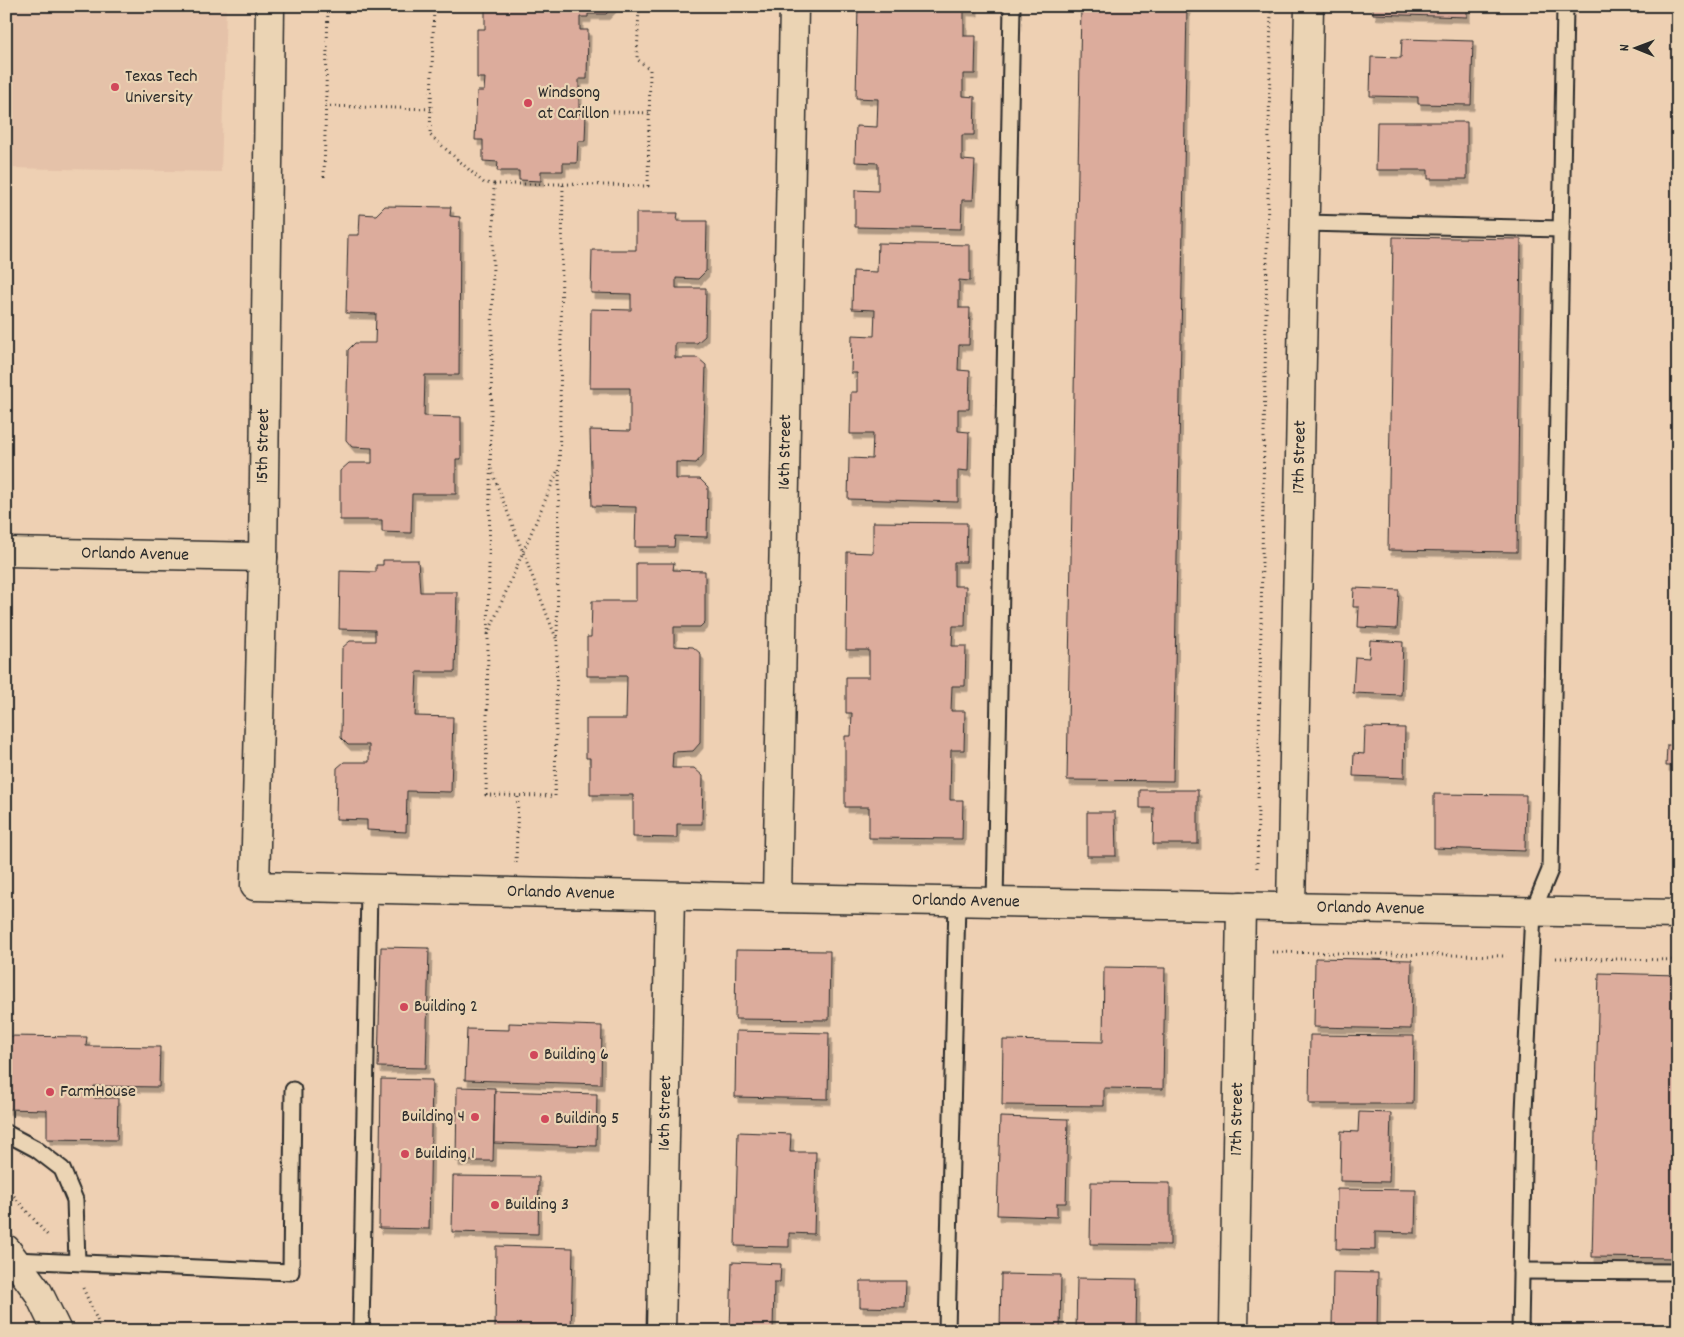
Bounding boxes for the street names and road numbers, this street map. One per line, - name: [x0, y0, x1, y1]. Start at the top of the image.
- street label: 15th Street: [251, 408, 277, 484]
- street label: 16th Street: [772, 414, 799, 490]
- street label: 17th Street: [1287, 420, 1313, 494]
- street label: Orlando Avenue: [81, 541, 189, 568]
- street label: Orlando Avenue: [507, 879, 615, 907]
- street label: Orlando Avenue: [911, 888, 1020, 915]
- street label: Orlando Avenue: [1316, 895, 1425, 922]
- street label: 16th Street: [652, 1075, 679, 1151]
- street label: 17th Street: [1224, 1082, 1251, 1156]

